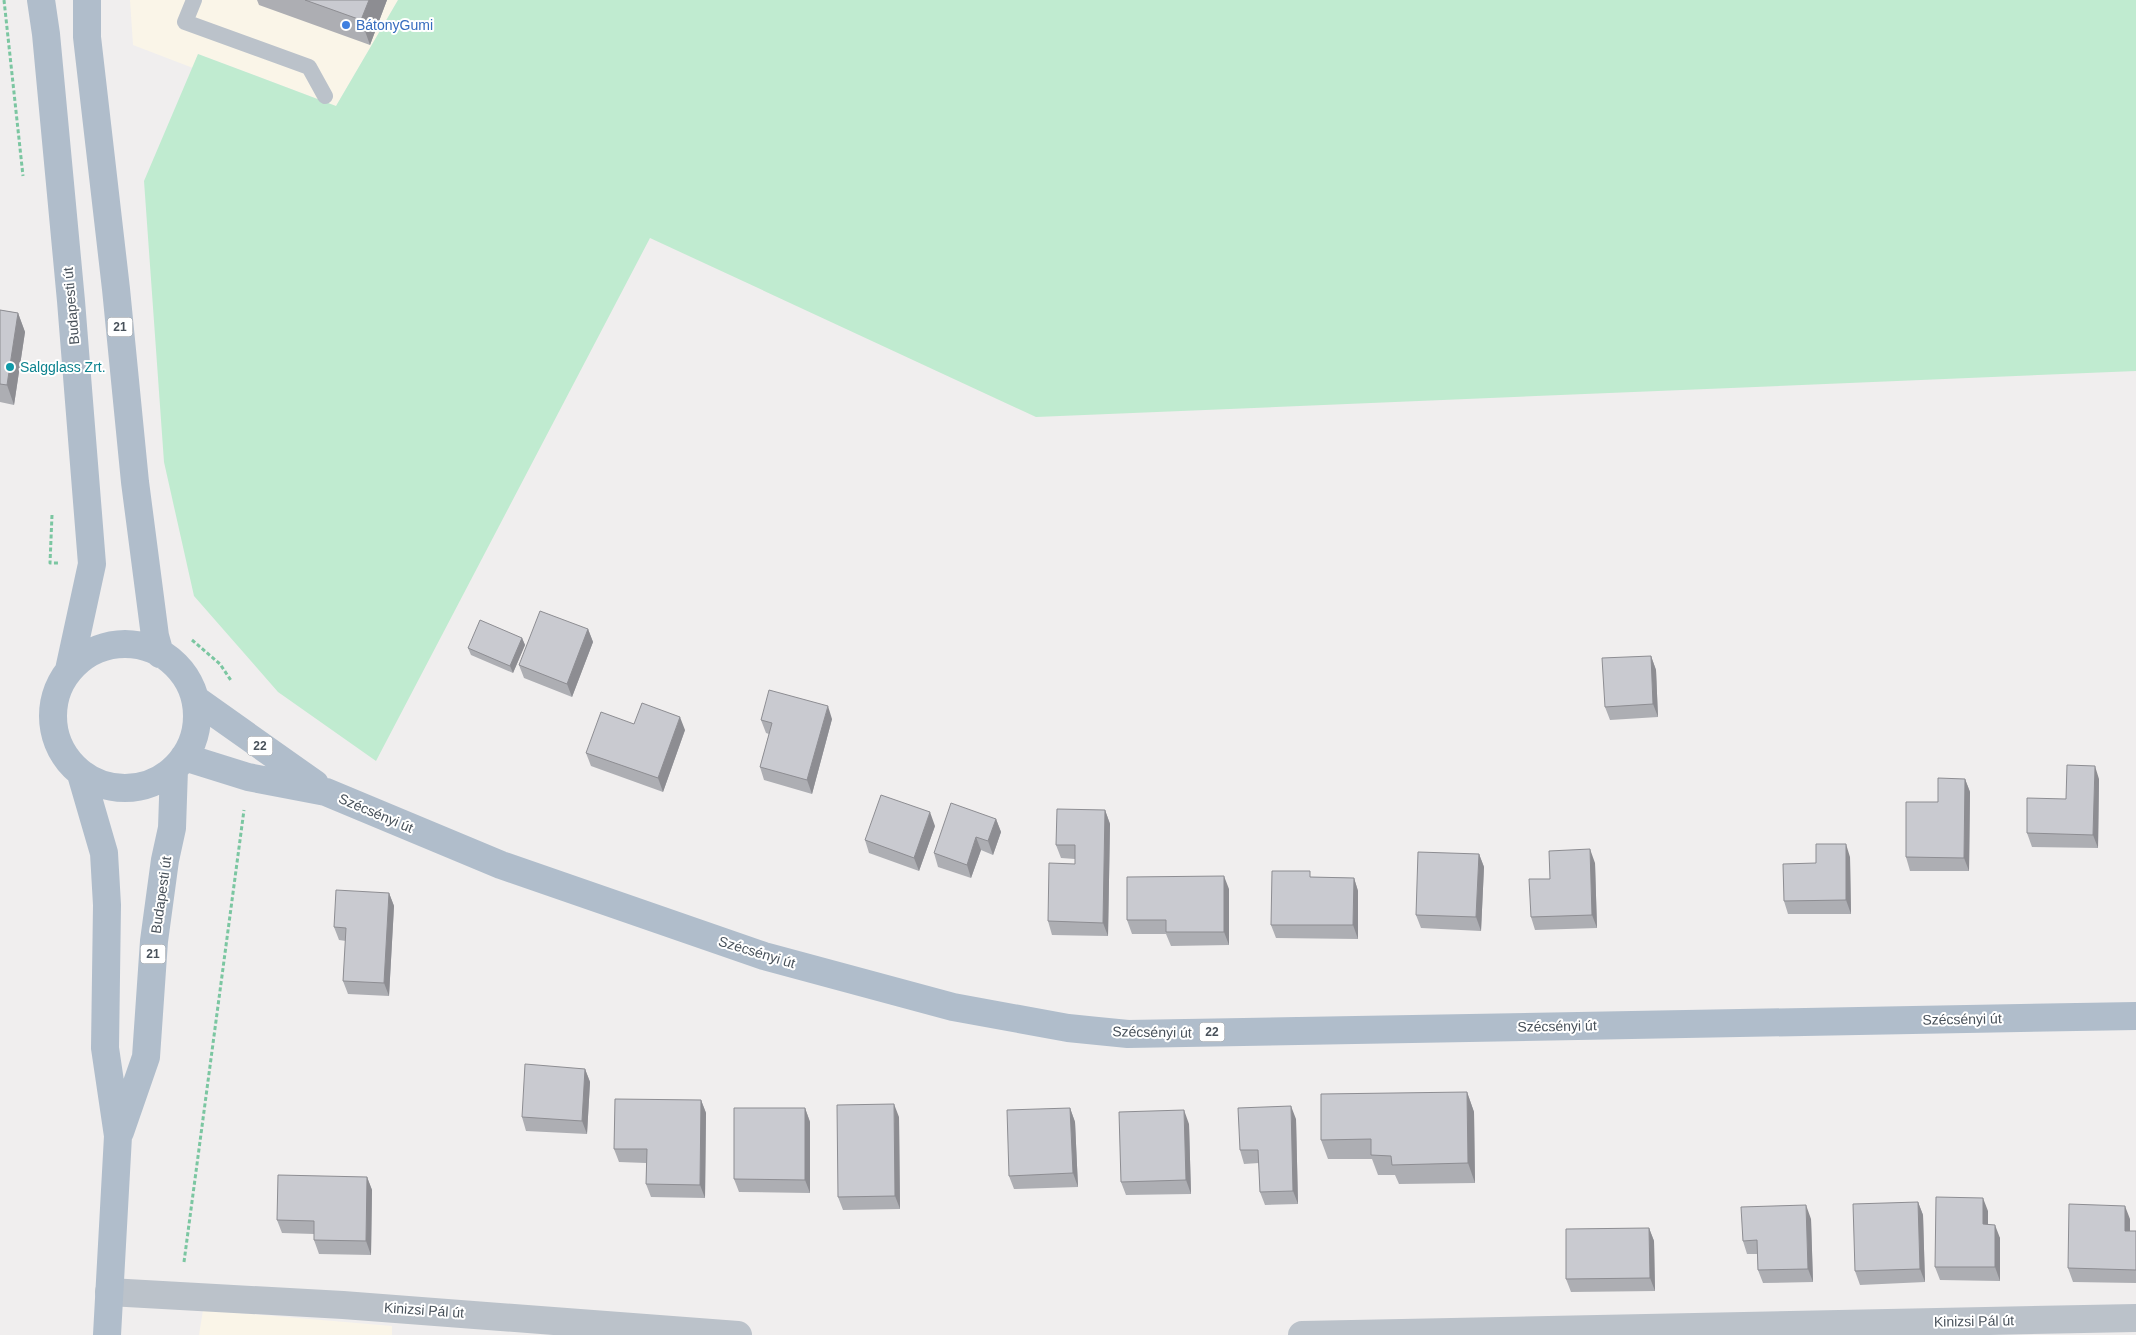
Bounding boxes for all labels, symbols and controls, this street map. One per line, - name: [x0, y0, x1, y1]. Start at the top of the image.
- place label: BátonyGumi: [356, 17, 433, 33]
- marker: BátonyGumi: [340, 19, 352, 31]
- street label: Budapesti út: [60, 266, 82, 345]
- road number: 21: [108, 318, 132, 337]
- place label: Salgglass Zrt.: [20, 359, 106, 375]
- marker: Salgglass Zrt.: [4, 361, 16, 373]
- road number: 22: [248, 736, 272, 756]
- street label: Szécsényi út: [336, 790, 416, 836]
- street label: Budapesti út: [148, 855, 174, 935]
- street label: Szécsényi út: [717, 933, 797, 971]
- road number: 21: [140, 944, 166, 964]
- street label: Szécsényi út: [1922, 1010, 2002, 1028]
- street label: Szécsényi út: [1517, 1017, 1597, 1035]
- road number: 22: [1200, 1022, 1224, 1042]
- street label: Szécsényi út: [1112, 1023, 1192, 1041]
- street label: Kinizsi Pál út: [383, 1299, 465, 1321]
- street label: Kinizsi Pál út: [1934, 1312, 2014, 1330]

